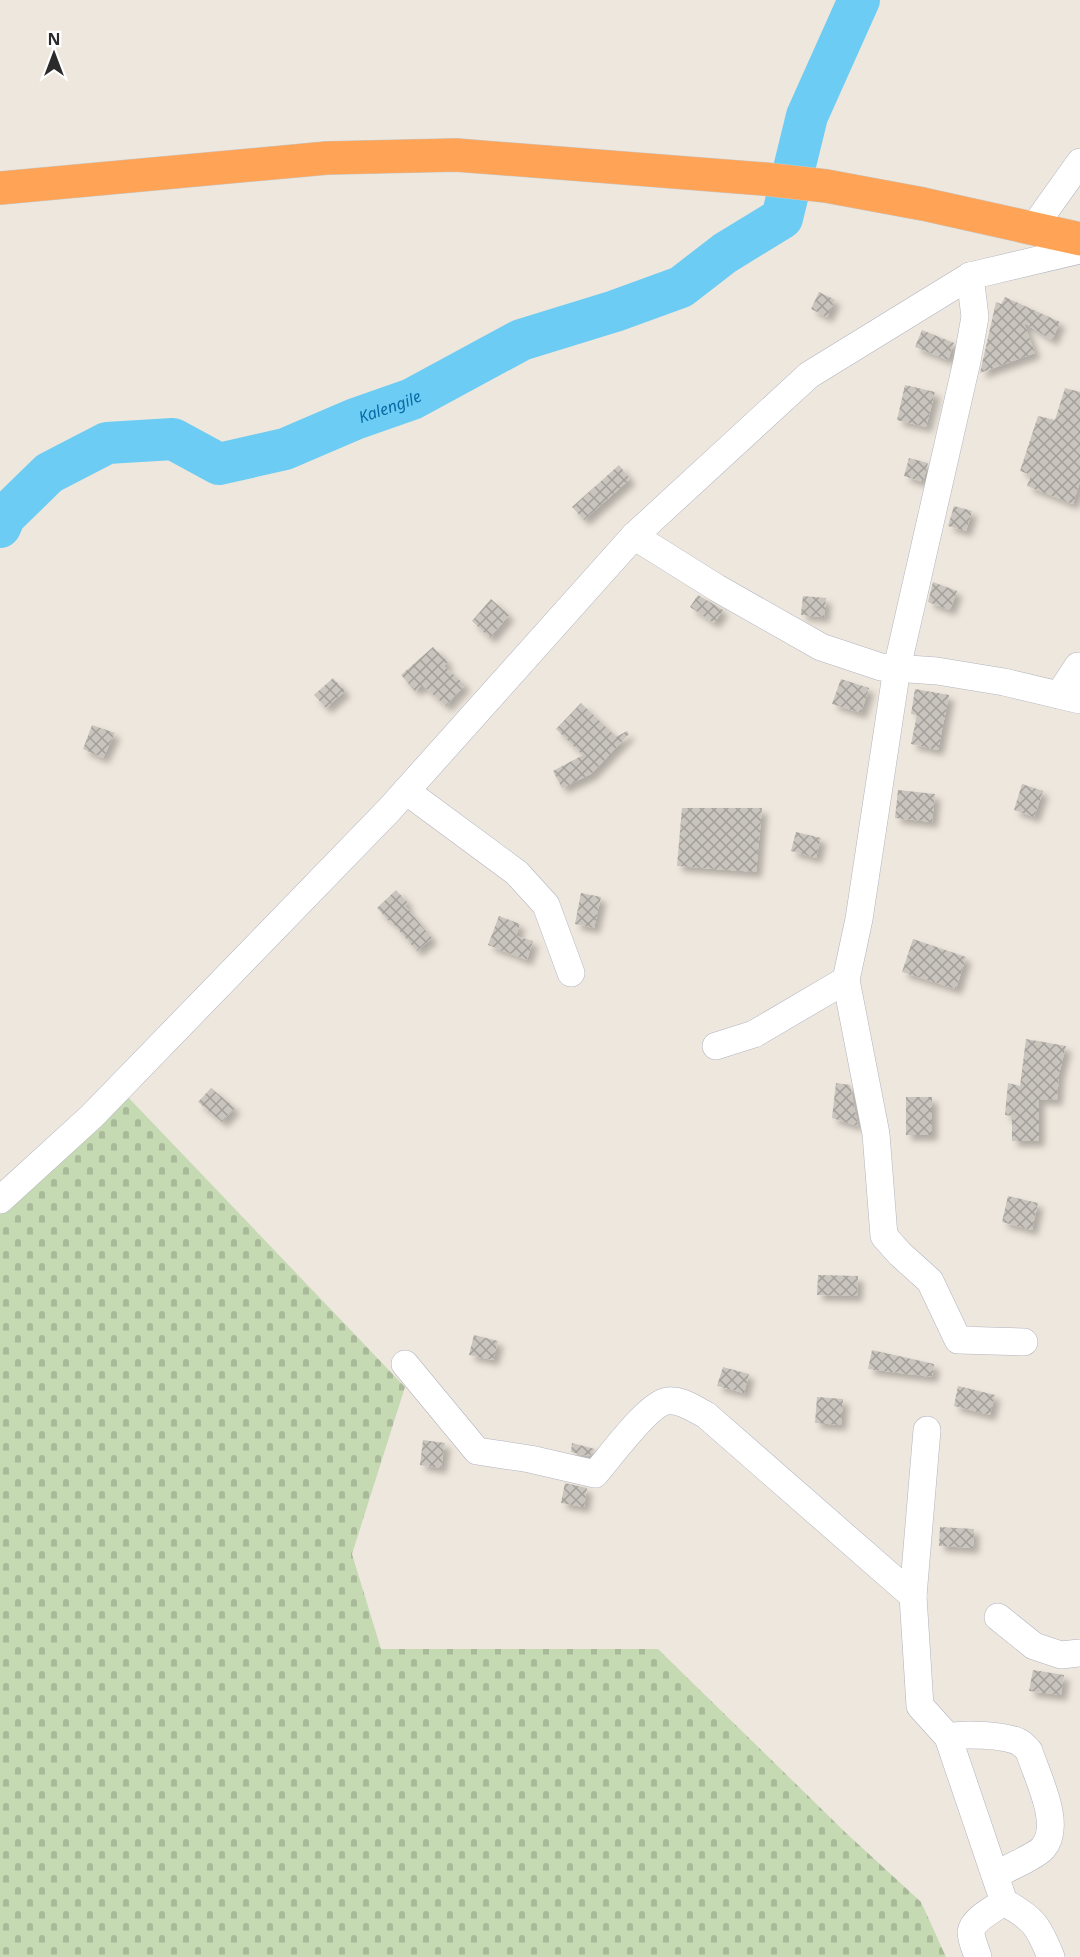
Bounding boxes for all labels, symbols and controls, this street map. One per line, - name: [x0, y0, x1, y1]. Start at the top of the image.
- north arrow: [24, 24, 84, 84]
- text: N: [47, 28, 61, 50]
- water label: Kalengile: [355, 385, 425, 428]

